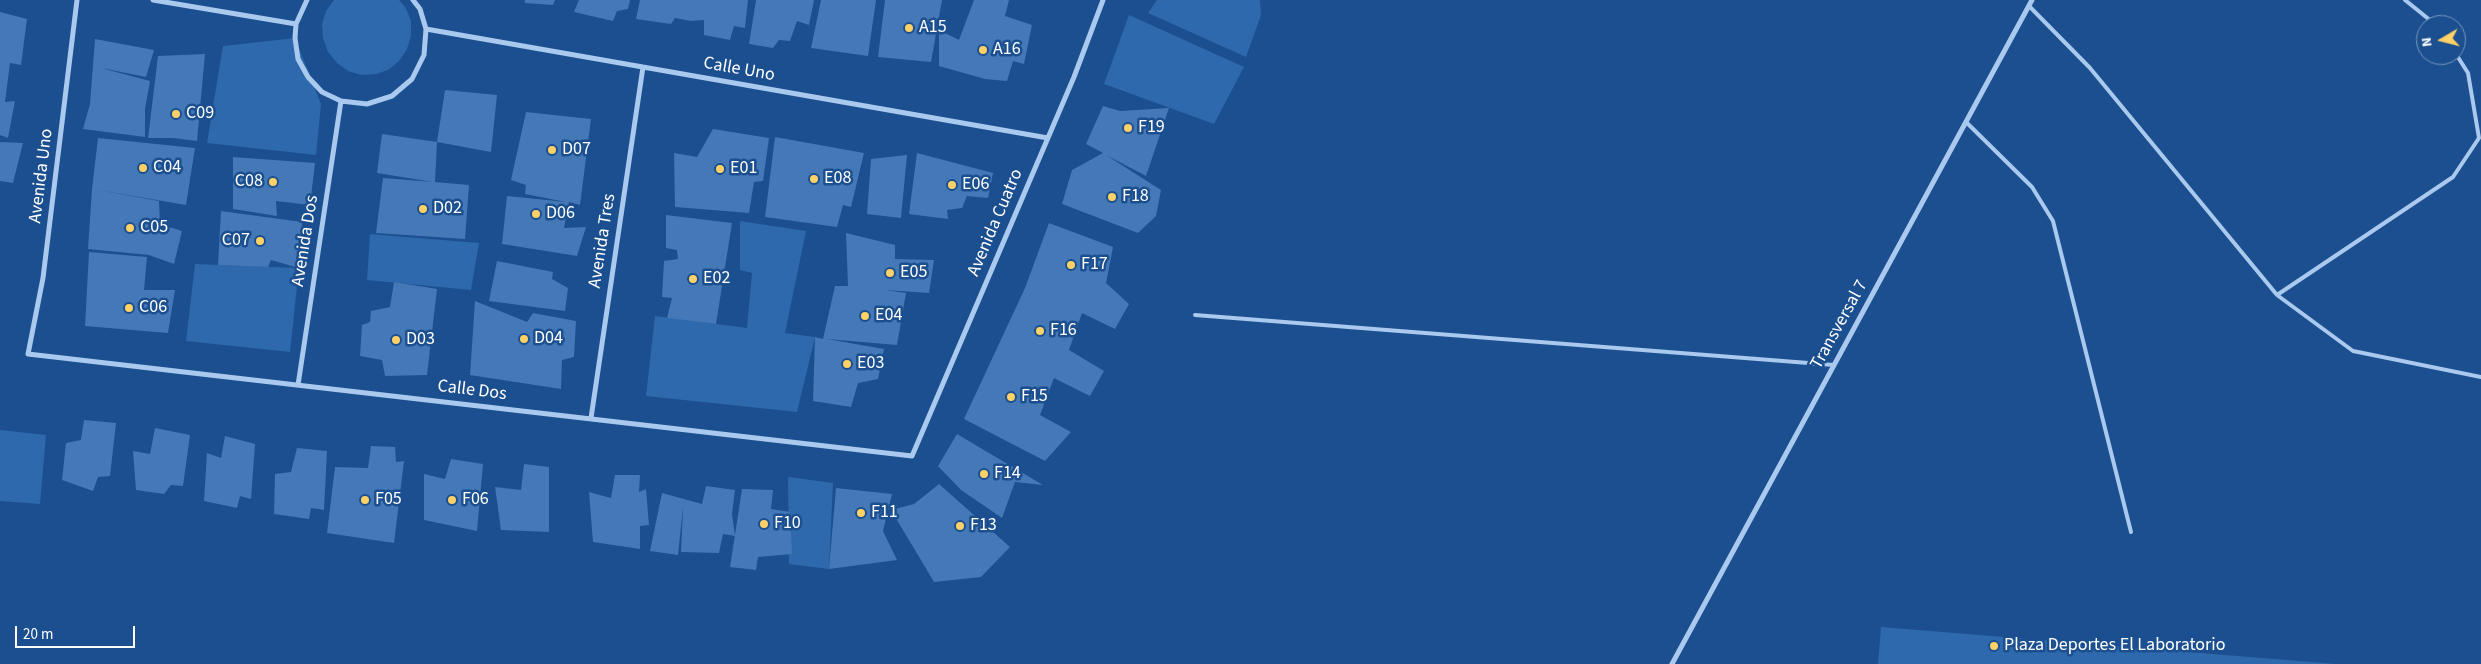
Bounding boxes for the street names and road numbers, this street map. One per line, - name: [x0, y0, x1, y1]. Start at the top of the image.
- street label: Calle Uno: [702, 53, 776, 87]
- street label: Avenida Uno: [25, 128, 59, 224]
- street label: Avenida Cuatro: [964, 166, 1028, 280]
- street label: Avenida Tres: [585, 192, 621, 290]
- street label: Avenida Dos: [288, 194, 324, 288]
- street label: Transversal 7: [1807, 277, 1873, 373]
- street label: Calle Dos: [436, 376, 508, 406]

